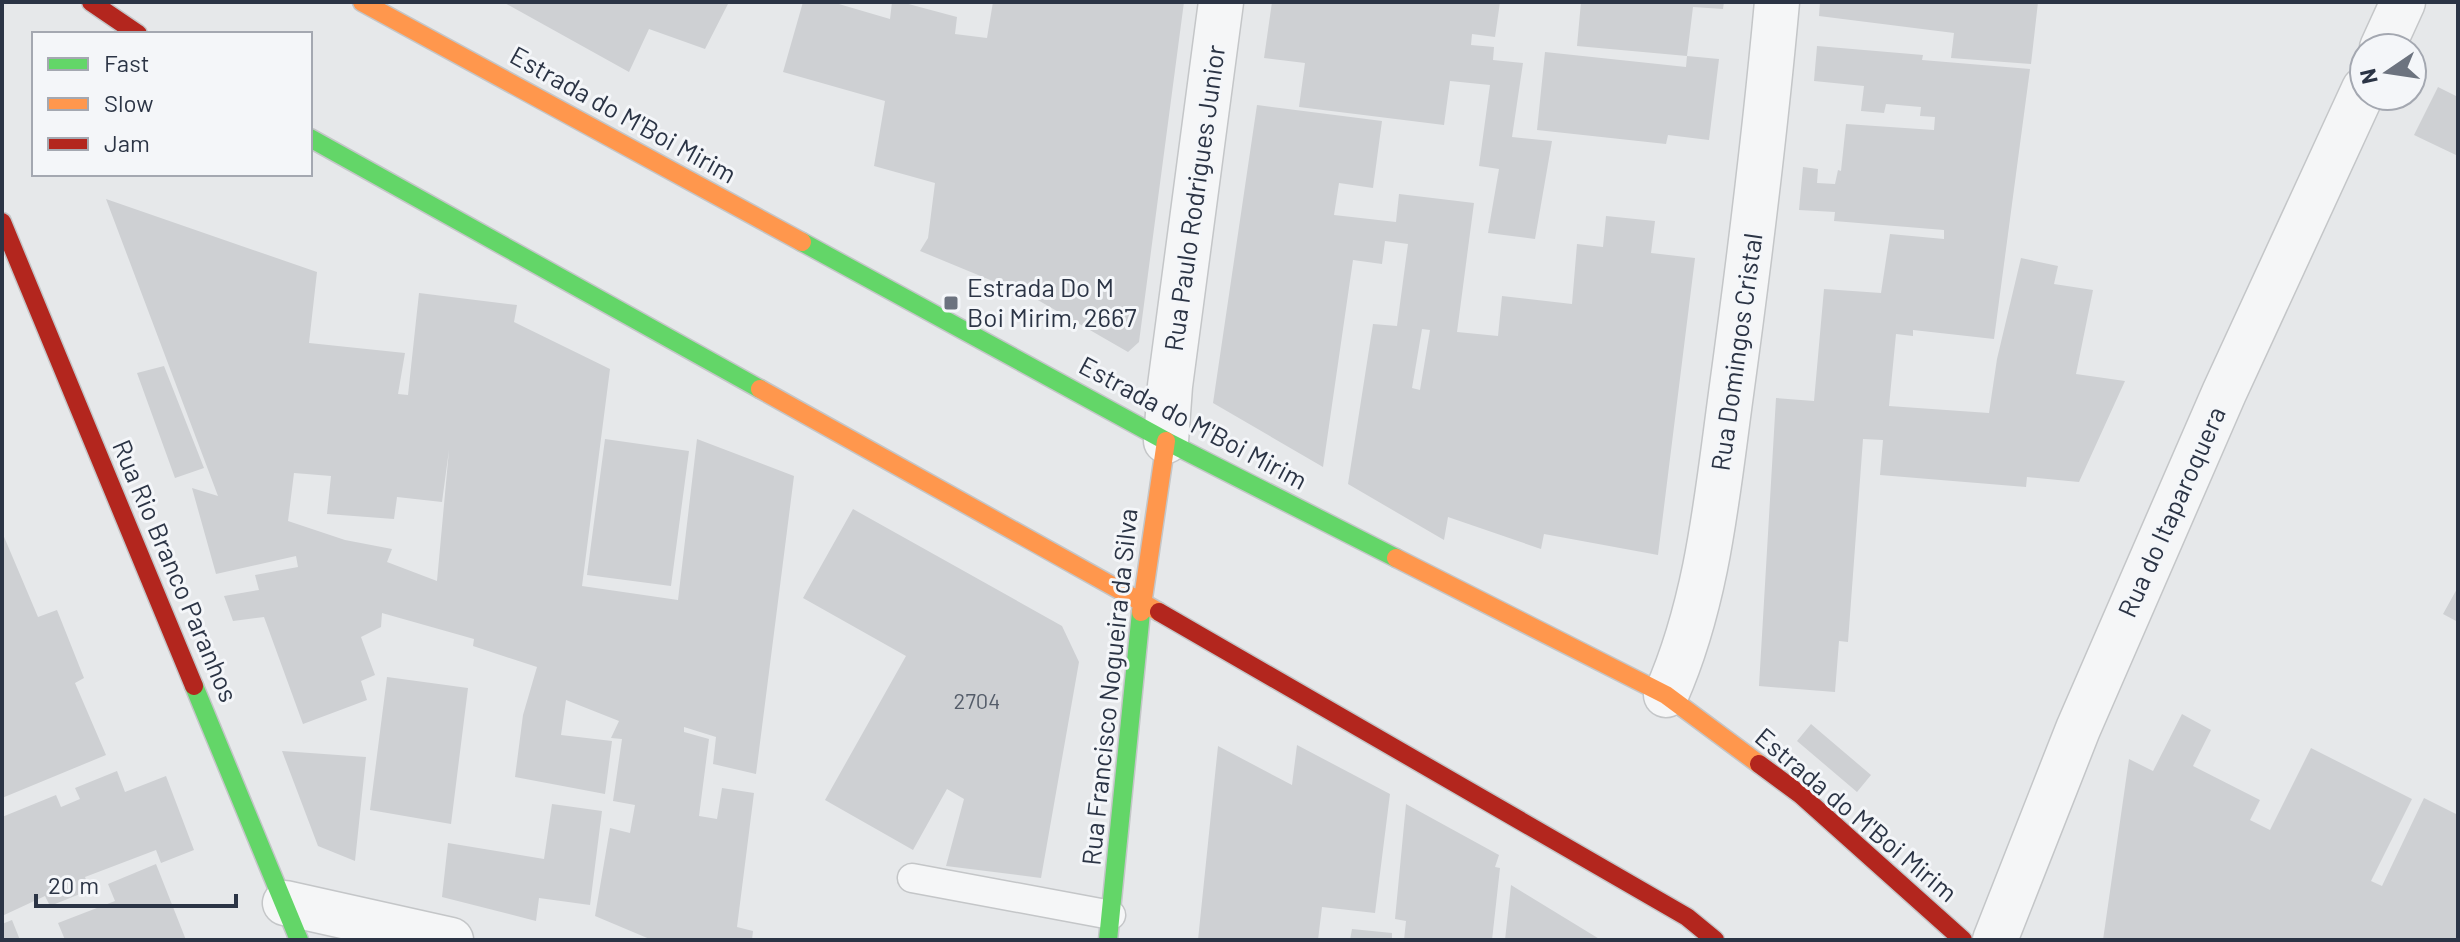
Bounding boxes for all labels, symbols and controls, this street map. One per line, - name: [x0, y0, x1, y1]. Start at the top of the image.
- legend: [32, 32, 312, 176]
- north arrow: [2348, 32, 2428, 112]
- street label: Estrada do M'Boi Mirim: [505, 39, 742, 189]
- street label: Rua Paulo Rodrigues Junior: [1157, 42, 1230, 353]
- text: Fast: [104, 48, 149, 77]
- text: N: [2353, 67, 2382, 87]
- text: Slow: [104, 88, 153, 117]
- text: Jam: [104, 128, 150, 157]
- street label: Rua Domingos Cristal: [1703, 231, 1768, 473]
- place label: Estrada Do M Boi Mirim, 2667: [967, 271, 1137, 332]
- marker: Estrada Do M Boi Mirim, 2667: [942, 294, 960, 312]
- street label: Estrada do M'Boi Mirim: [1074, 348, 1313, 495]
- street label: Rua do Itaparoquera: [2110, 401, 2231, 622]
- street label: Rua Rio Branco Paranhos: [107, 435, 246, 706]
- street label: Rua Francisco Nogueira da Silva: [1074, 507, 1143, 867]
- house number: 2704: [954, 687, 1000, 713]
- street label: Estrada do M'Boi Mirim: [1750, 720, 1964, 907]
- scale bar: [36, 858, 236, 908]
- text: 20 m: [48, 870, 99, 899]

